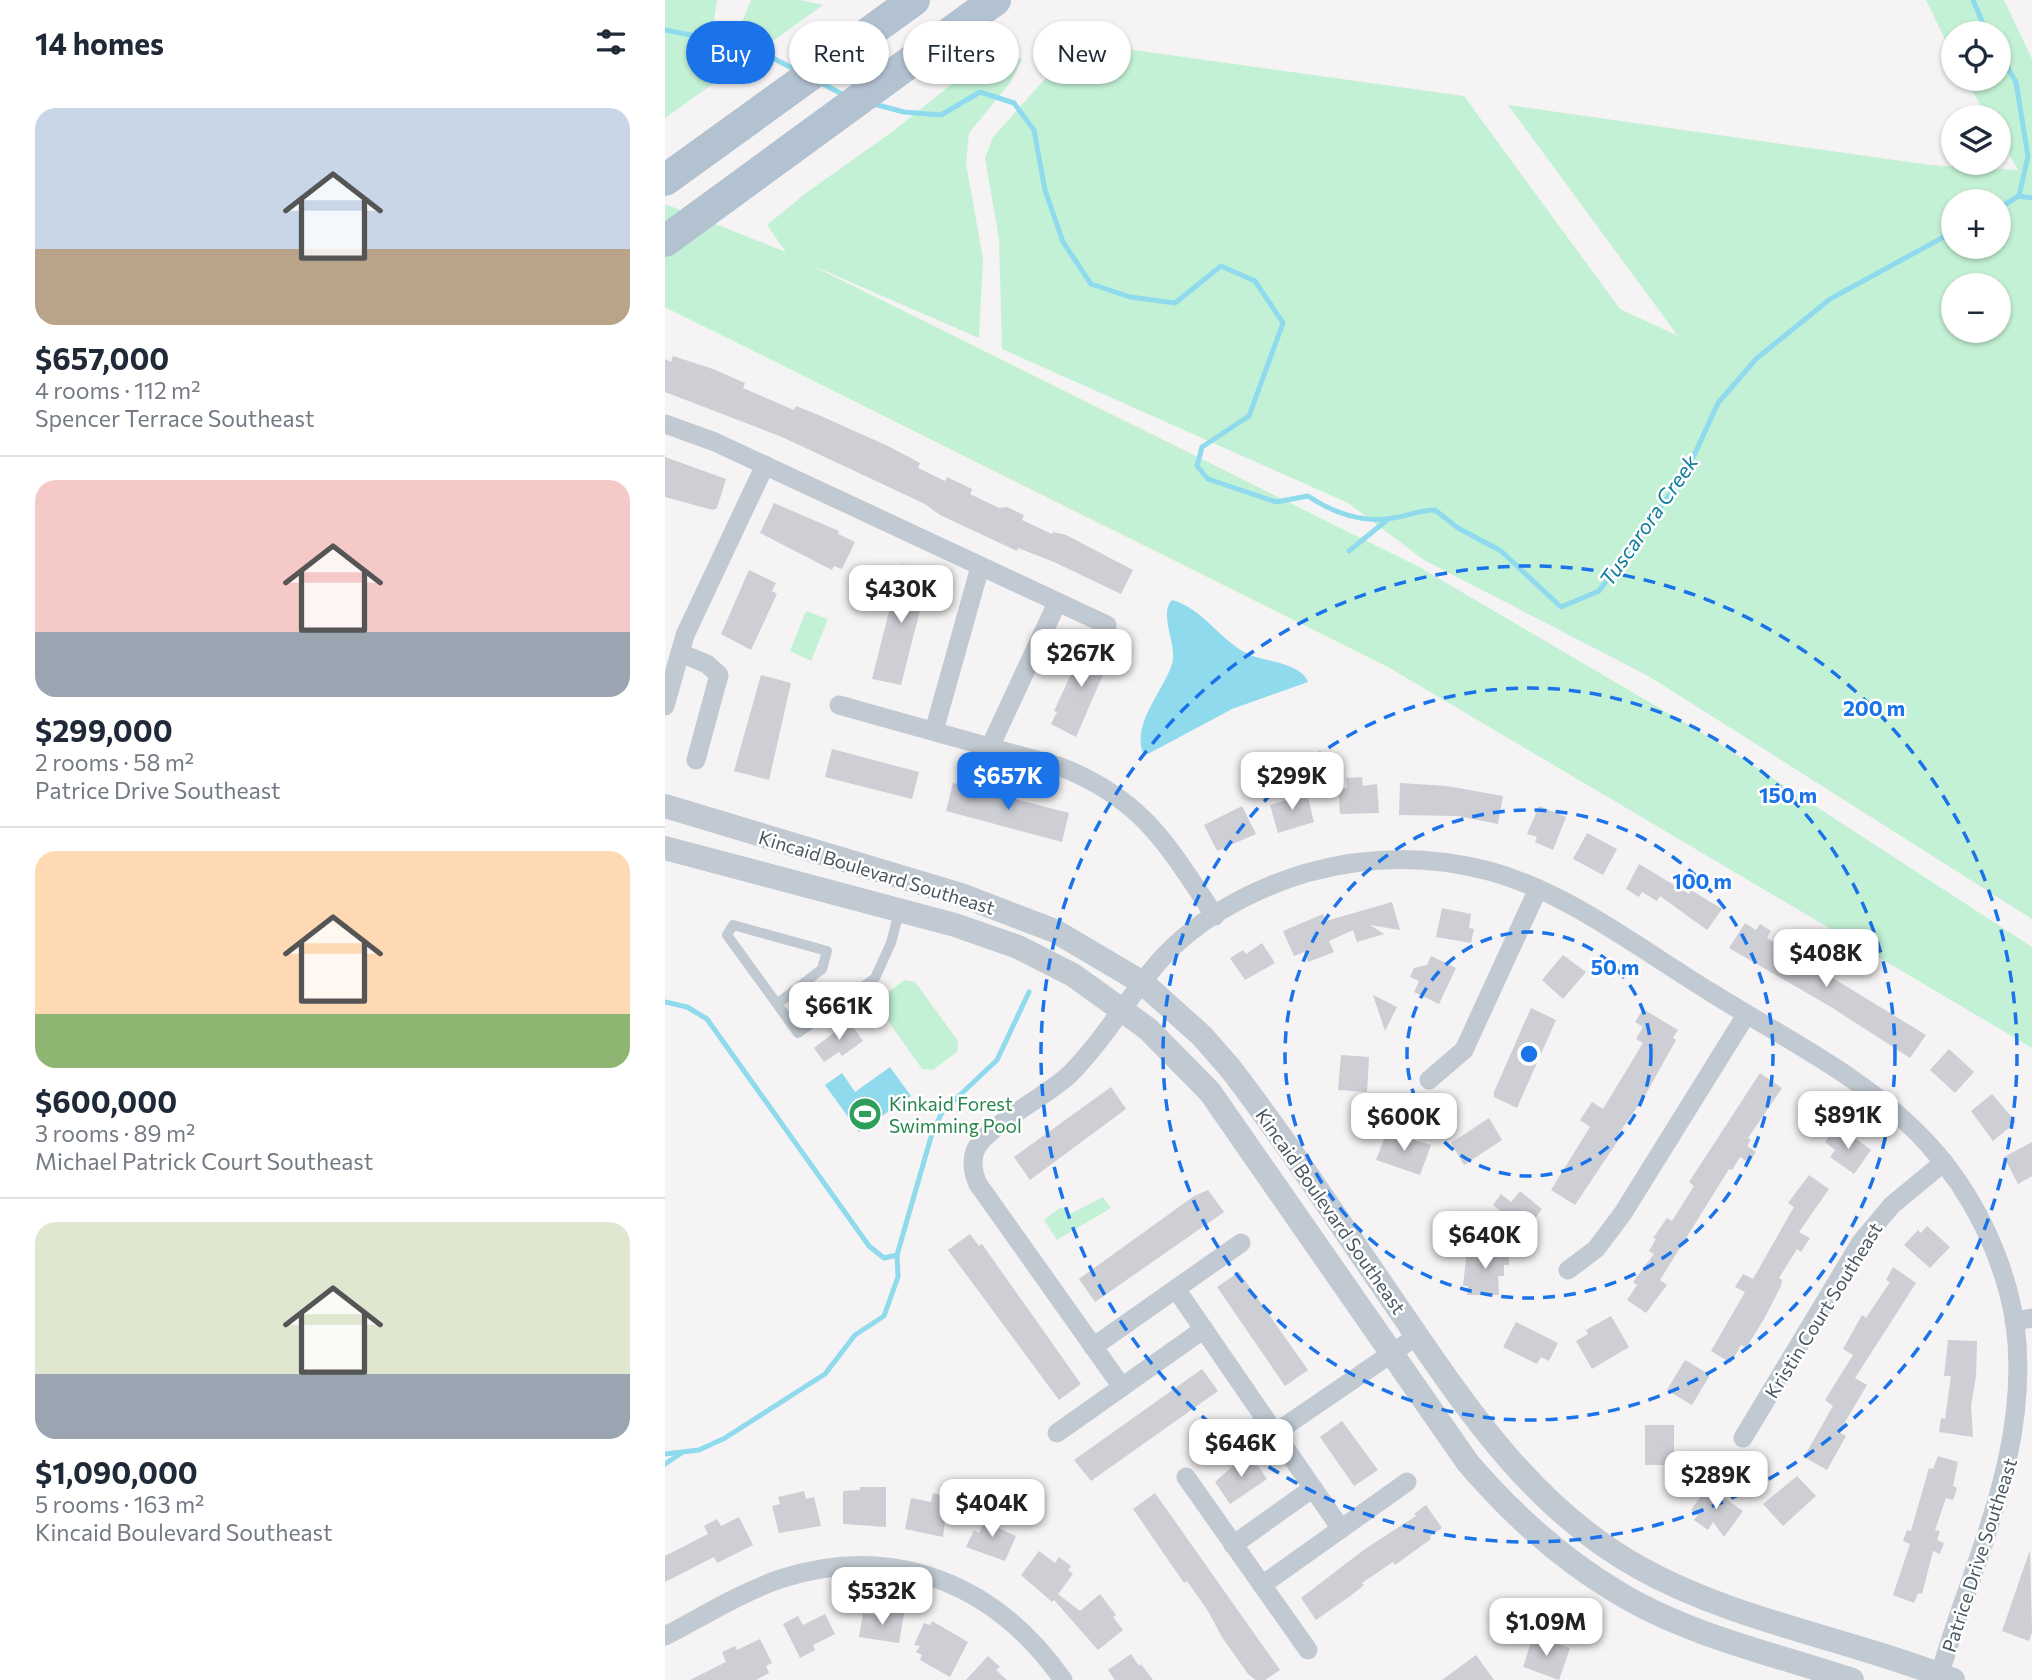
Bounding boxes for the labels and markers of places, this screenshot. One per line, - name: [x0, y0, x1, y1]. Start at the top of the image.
- pin: $430K: [852, 566, 950, 625]
- pin: $267K: [1032, 630, 1130, 689]
- pin: $657K: [959, 752, 1057, 812]
- pin: $299K: [1243, 752, 1341, 812]
- pin: $408K: [1777, 930, 1875, 989]
- pin: $661K: [790, 982, 888, 1042]
- centre of rings: [1517, 1042, 1541, 1066]
- place label: Kinkaid Forest Swimming Pool: [889, 1092, 1022, 1137]
- pin: $891K: [1799, 1092, 1897, 1151]
- pin: $600K: [1355, 1094, 1453, 1153]
- sports icon: Kinkaid Forest Swimming Pool: [846, 1095, 884, 1133]
- pin: $640K: [1436, 1212, 1534, 1271]
- pin: $646K: [1192, 1420, 1290, 1479]
- pin: $289K: [1667, 1452, 1765, 1511]
- pin: $404K: [943, 1480, 1041, 1539]
- pin: $532K: [833, 1568, 931, 1627]
- pin: $1.09M: [1489, 1598, 1603, 1658]

